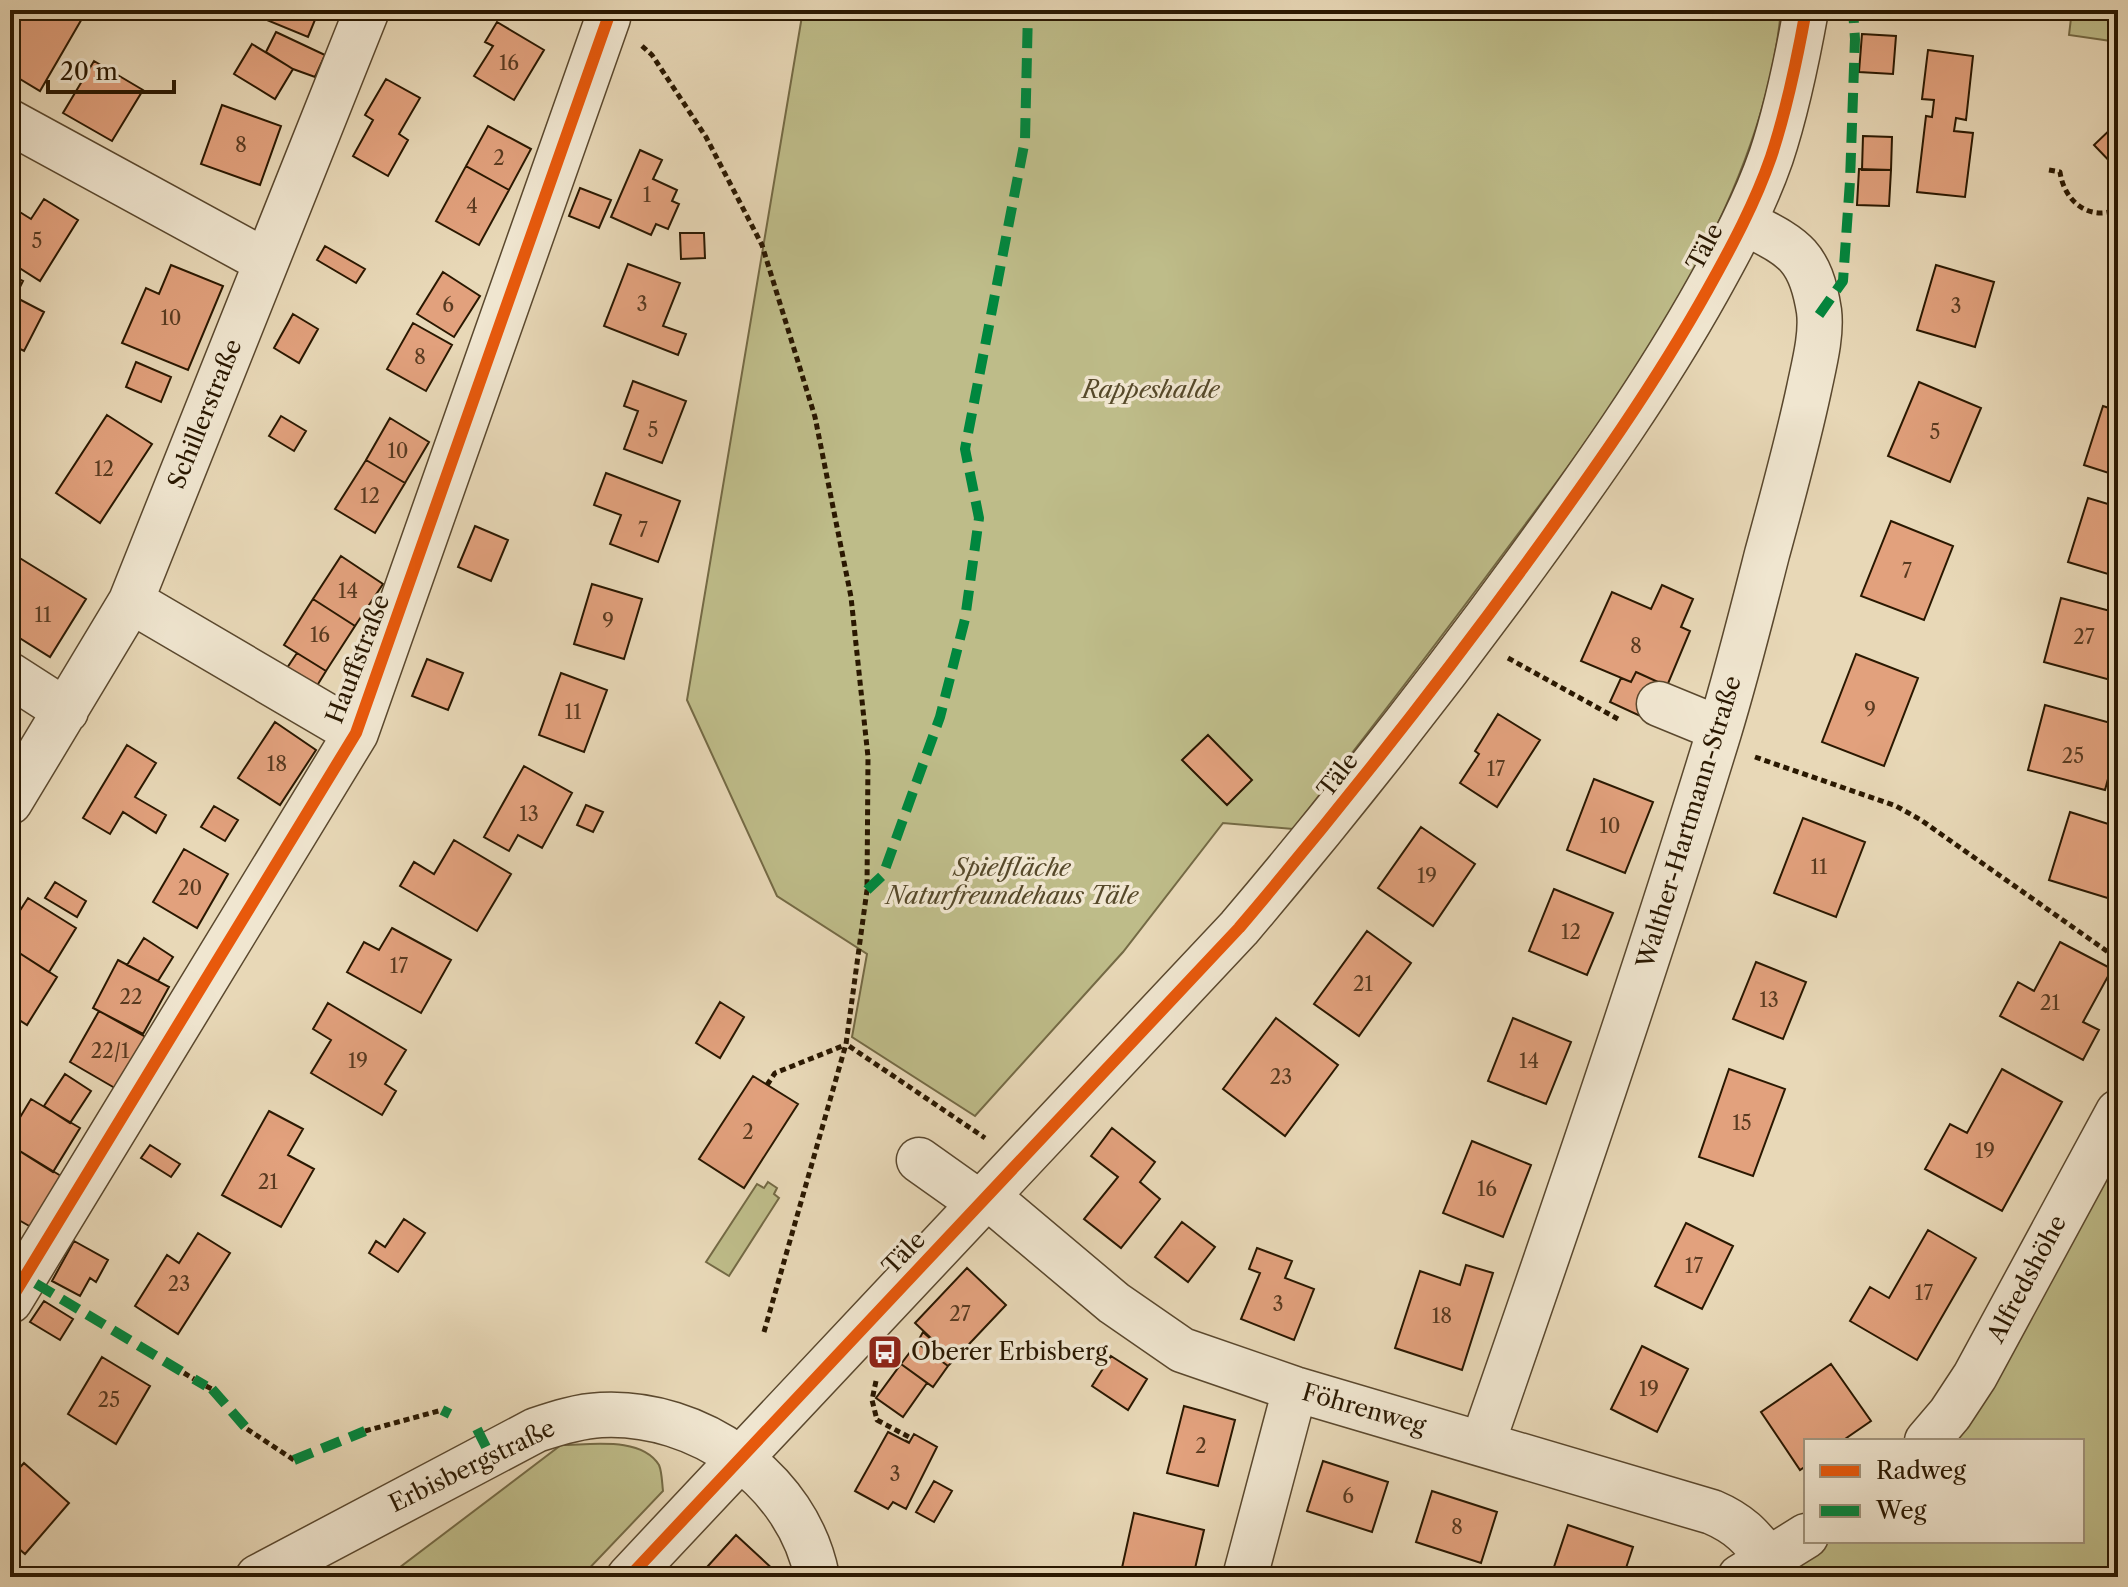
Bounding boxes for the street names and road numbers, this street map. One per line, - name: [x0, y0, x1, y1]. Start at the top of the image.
- street label: Täle: [1680, 218, 1729, 275]
- street label: Schillerstraße: [161, 335, 248, 493]
- street label: Hauffstraße: [320, 590, 395, 727]
- street label: Walther-Hartmann-Straße: [1630, 672, 1747, 972]
- street label: Täle: [1311, 746, 1364, 803]
- street label: Alfredshöhe: [1980, 1210, 2072, 1348]
- street label: Täle: [876, 1225, 931, 1280]
- street label: Föhrenweg: [1299, 1377, 1430, 1440]
- street label: Erbisbergstraße: [384, 1413, 559, 1518]

